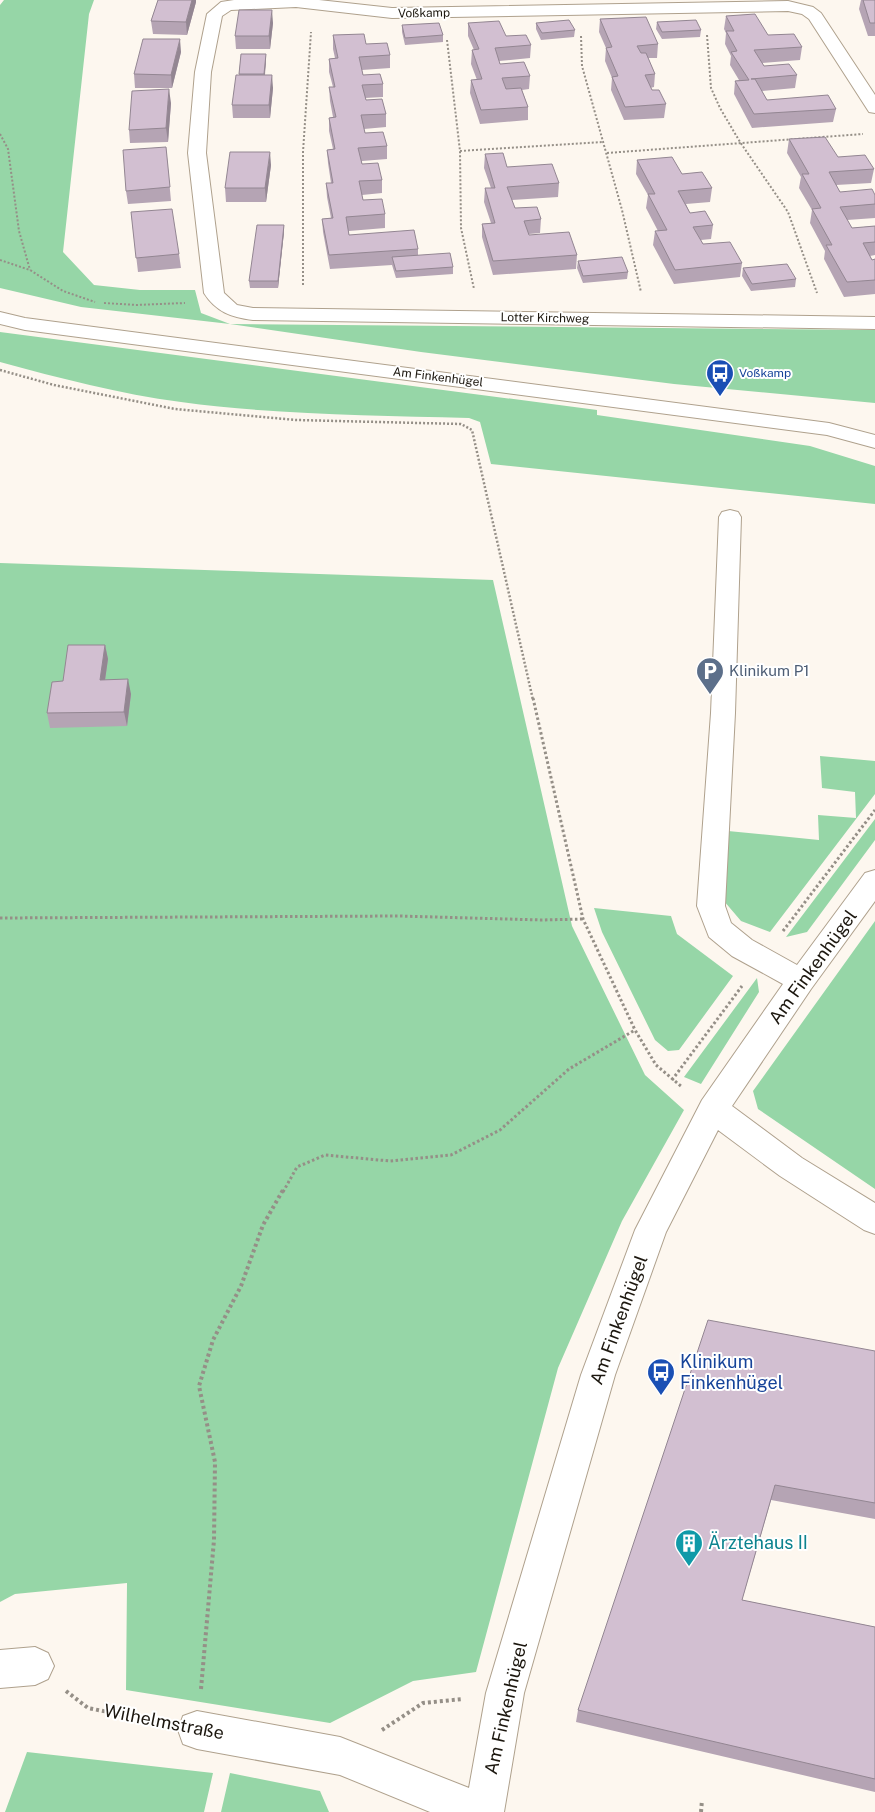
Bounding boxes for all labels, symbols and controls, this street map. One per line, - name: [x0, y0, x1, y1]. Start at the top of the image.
- street label: Voßkamp: [398, 6, 450, 20]
- street label: Lotter Kirchweg: [501, 310, 589, 326]
- bus stop icon: Voßkamp: [705, 358, 735, 397]
- street label: Am Finkenhügel: [392, 365, 484, 390]
- place label: Voßkamp: [739, 366, 791, 380]
- parking icon: Klinikum P1: [695, 656, 725, 695]
- place label: Klinikum P1: [729, 662, 809, 679]
- street label: Am Finkenhügel: [764, 906, 861, 1028]
- street label: Am Finkenhügel: [585, 1252, 652, 1387]
- place label: Klinikum Finkenhügel: [680, 1351, 783, 1393]
- bus stop icon: Klinikum Finkenhügel: [646, 1357, 676, 1396]
- building icon: Ärztehaus II: [674, 1528, 704, 1567]
- place label: Ärztehaus II: [708, 1531, 808, 1553]
- street label: Am Finkenhügel: [480, 1639, 531, 1777]
- street label: Wilhelmstraße: [102, 1700, 226, 1743]

